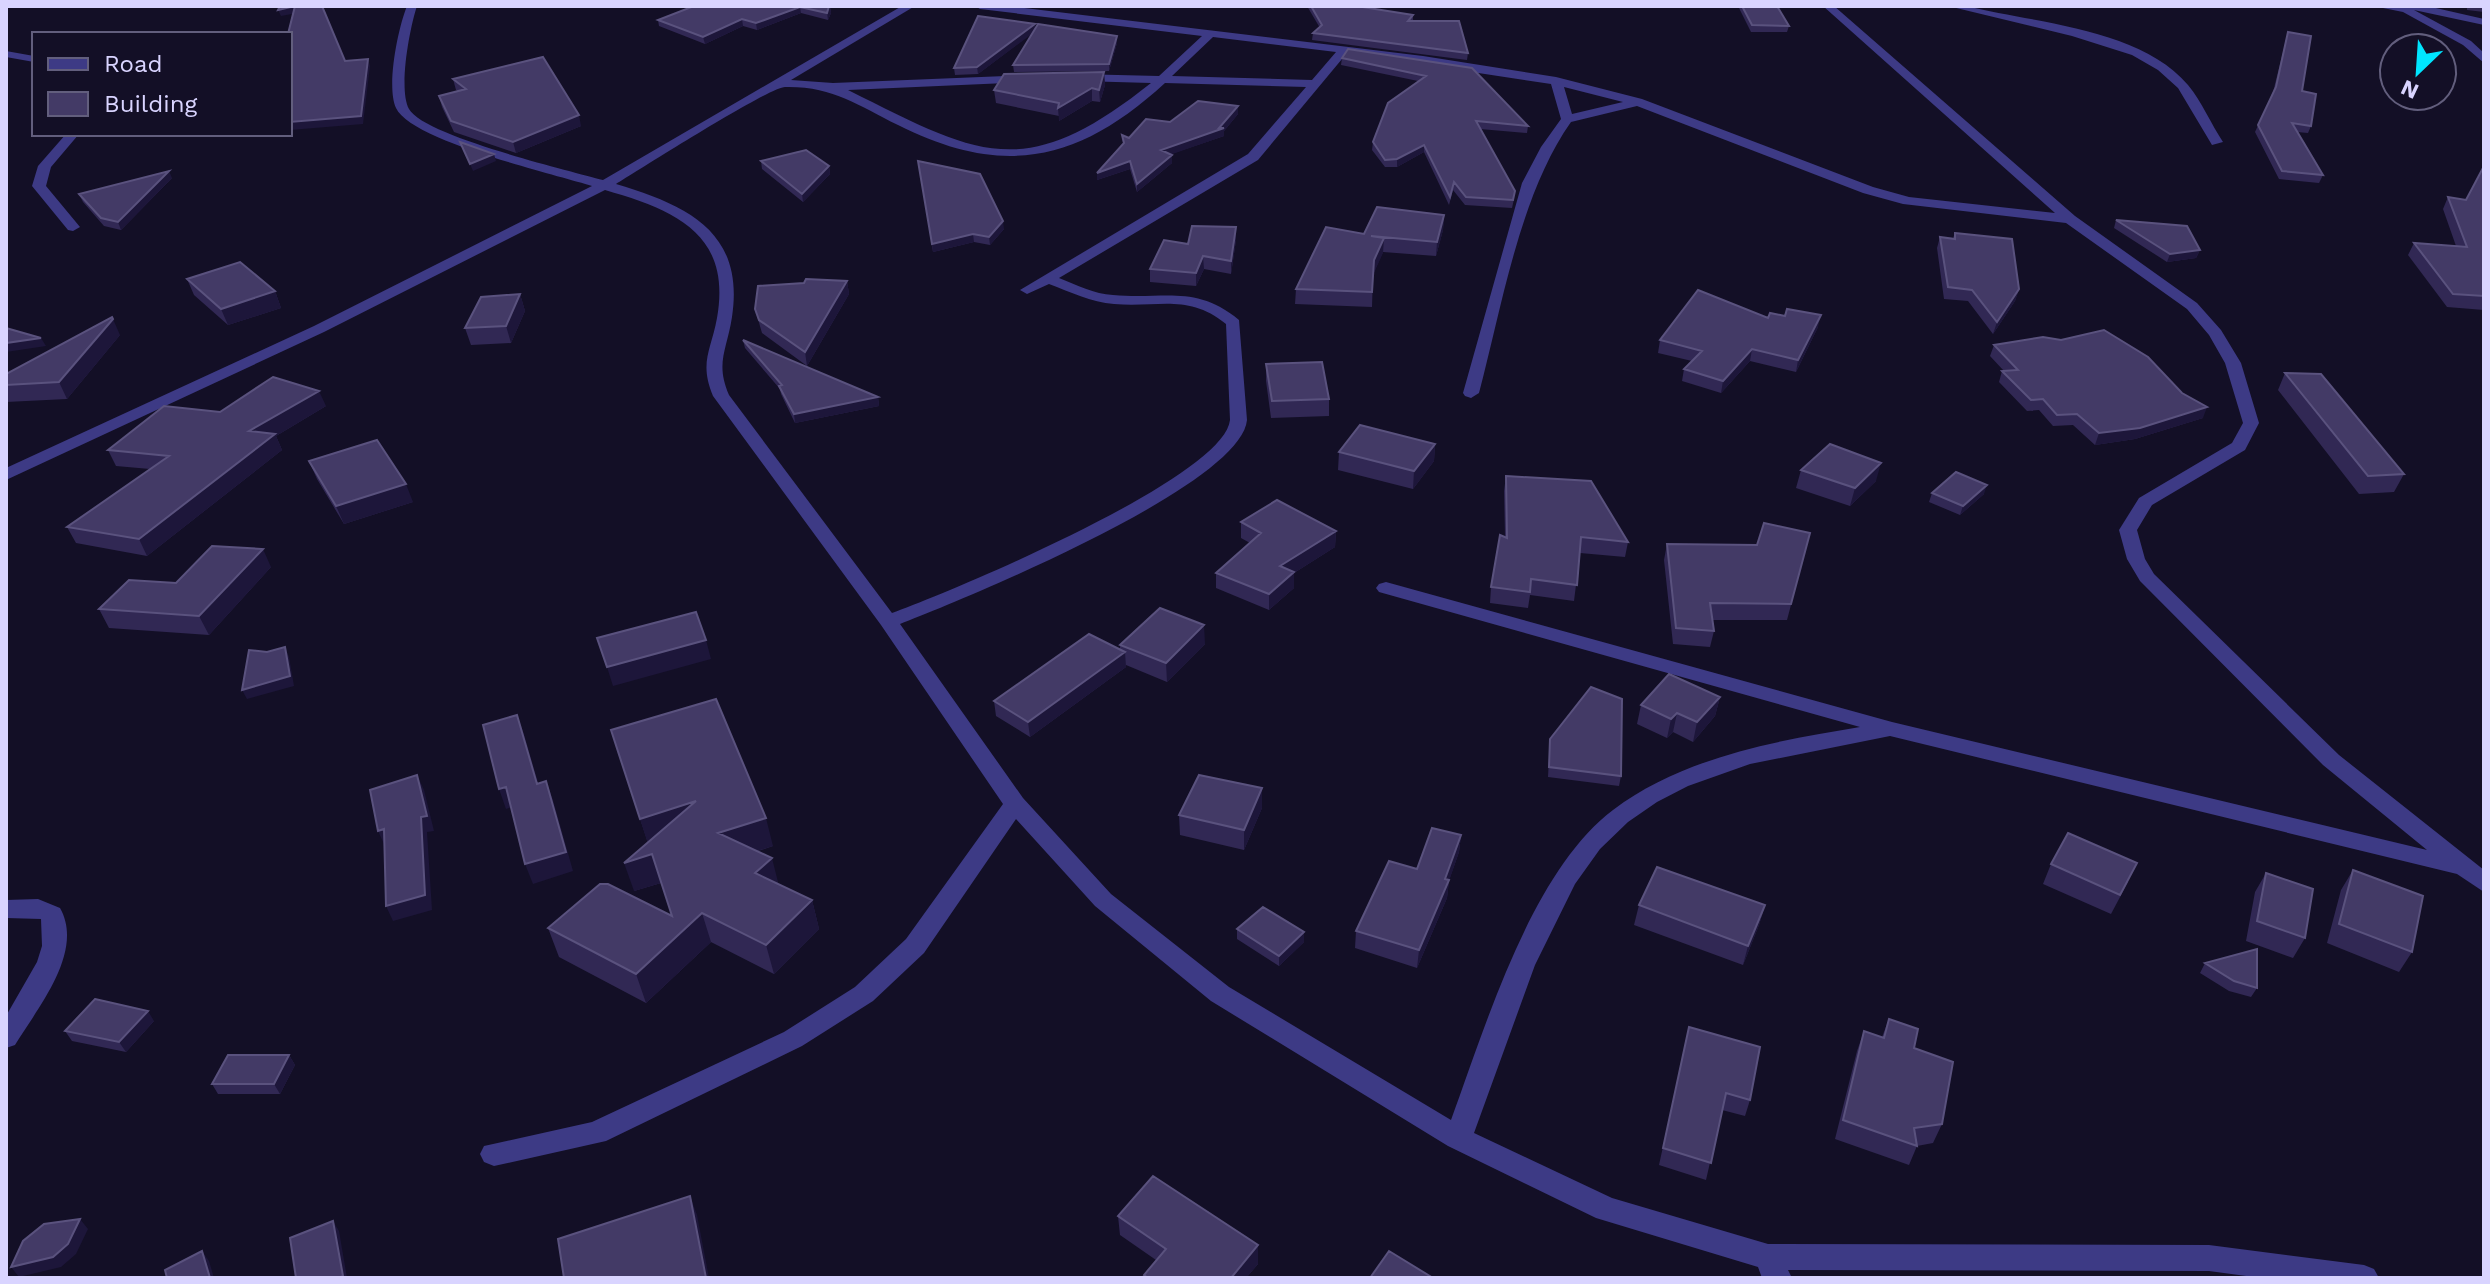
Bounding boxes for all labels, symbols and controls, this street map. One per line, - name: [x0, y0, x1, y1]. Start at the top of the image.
- legend: [32, 32, 292, 136]
- north arrow: [2378, 32, 2458, 112]
- text: Road: [104, 50, 163, 78]
- text: N: [2397, 75, 2422, 104]
- text: Building: [104, 90, 197, 118]

